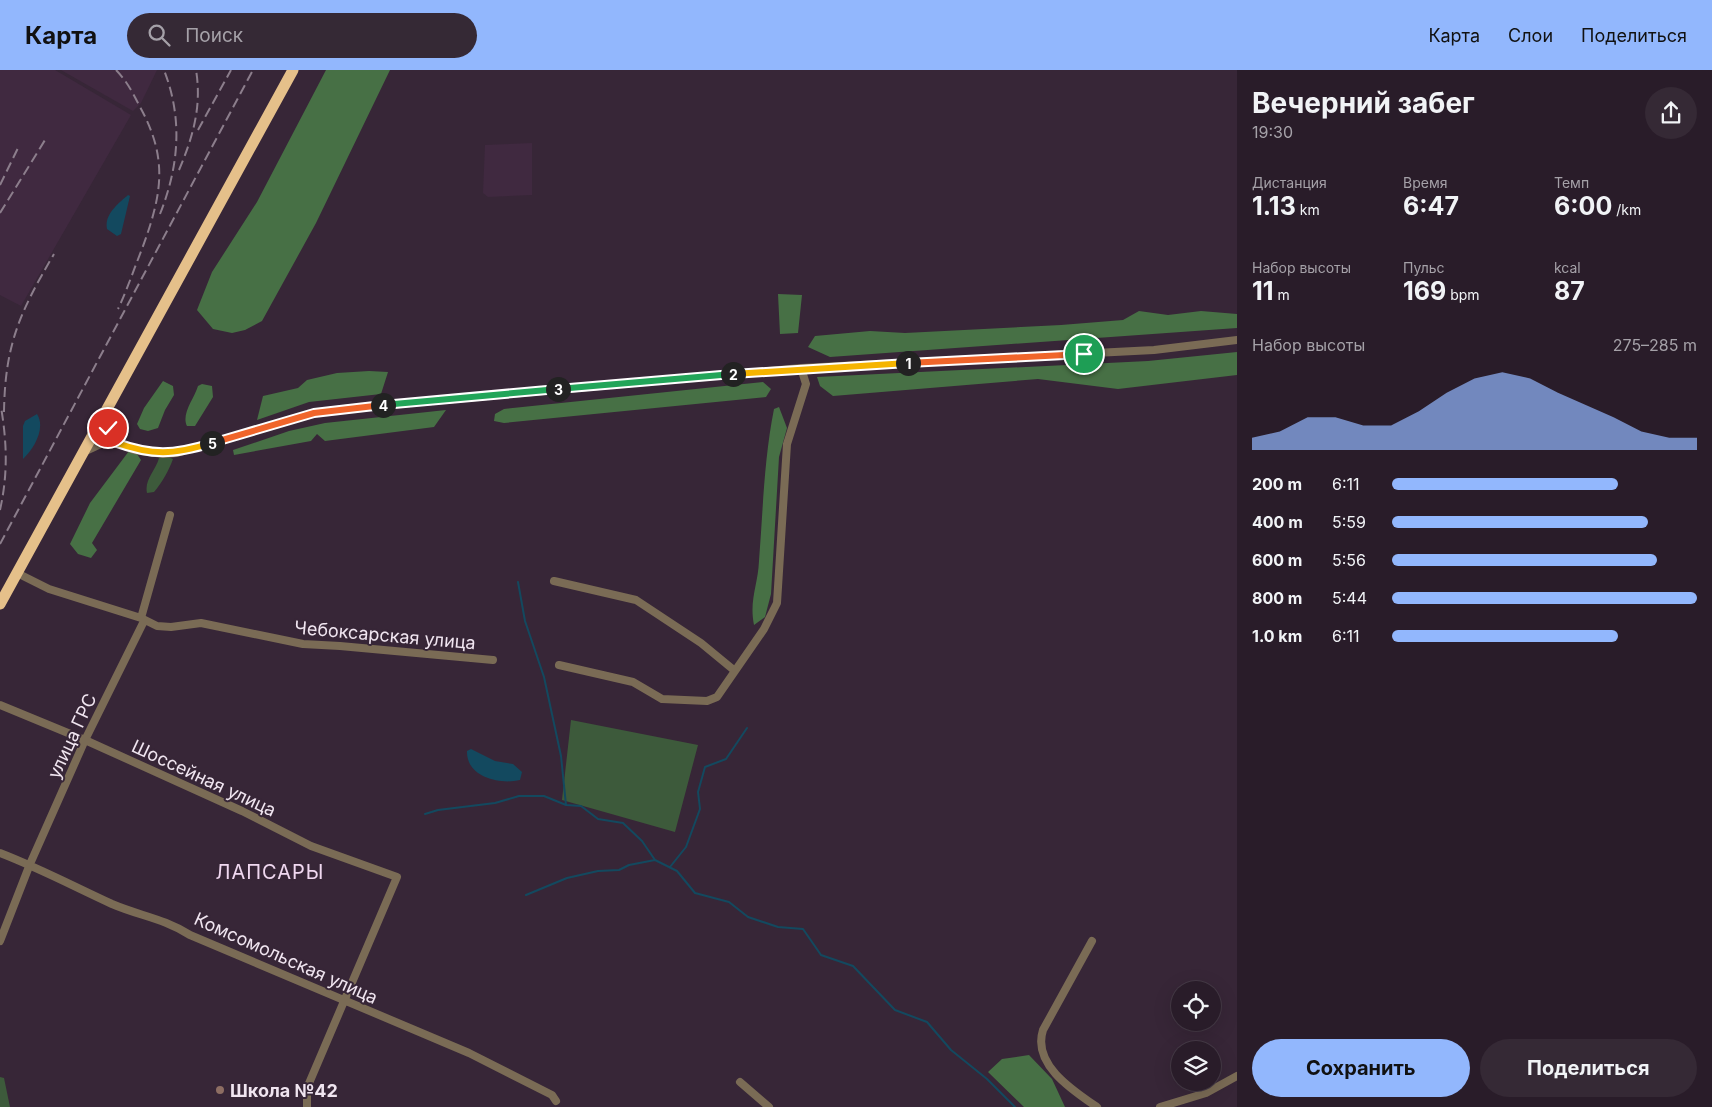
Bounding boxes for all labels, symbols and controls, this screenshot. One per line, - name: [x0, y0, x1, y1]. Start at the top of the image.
- search box: [127, 13, 477, 58]
- text: Карта: [25, 21, 97, 50]
- icon: search: [145, 21, 173, 49]
- text: Поиск: [185, 24, 243, 47]
- text: Карта: [1428, 25, 1480, 46]
- text: Слои: [1508, 25, 1553, 46]
- text: Поделиться: [1581, 25, 1687, 46]
- text: Вечерний забег: [1252, 86, 1475, 120]
- button: share: [1645, 87, 1697, 139]
- text: 19:30: [1252, 122, 1293, 142]
- text: Дистанция: [1252, 174, 1327, 191]
- text: Время: [1403, 174, 1447, 191]
- text: Темп: [1554, 174, 1589, 191]
- text: 1.13: [1252, 191, 1296, 221]
- text: 6:47: [1403, 191, 1459, 221]
- text: 6:00: [1554, 191, 1612, 221]
- text: km: [1296, 201, 1320, 218]
- text: /km: [1612, 201, 1641, 218]
- text: Набор высоты: [1252, 259, 1351, 276]
- text: Пульс: [1403, 259, 1445, 276]
- text: kcal: [1554, 259, 1581, 276]
- text: 11: [1252, 276, 1274, 306]
- text: 169: [1403, 276, 1446, 306]
- text: 87: [1554, 276, 1585, 306]
- text: m: [1274, 286, 1290, 303]
- text: bpm: [1446, 286, 1480, 303]
- pin: [1063, 333, 1105, 375]
- text: Набор высоты: [1252, 335, 1365, 355]
- text: 275–285 m: [1613, 335, 1697, 355]
- icon: arrive: [1070, 340, 1098, 368]
- pin: 1: [896, 350, 920, 376]
- text: 1: [905, 355, 912, 372]
- pin: 2: [720, 362, 746, 386]
- text: 2: [729, 366, 738, 383]
- pin: 3: [546, 376, 570, 402]
- text: 3: [554, 381, 563, 398]
- pin: 4: [370, 392, 396, 418]
- text: 4: [379, 397, 388, 414]
- pin: [87, 407, 129, 449]
- icon: check: [94, 414, 122, 442]
- pin: 5: [200, 430, 224, 456]
- text: 5: [208, 435, 217, 452]
- text: 200 m: [1252, 474, 1302, 494]
- text: 6:11: [1332, 474, 1360, 494]
- text: 400 m: [1252, 512, 1303, 532]
- text: 5:59: [1332, 512, 1366, 532]
- text: 600 m: [1252, 550, 1302, 570]
- text: 5:56: [1332, 550, 1366, 570]
- text: 800 m: [1252, 588, 1302, 608]
- text: 5:44: [1332, 588, 1367, 608]
- street label: Чебоксарская улица: [294, 617, 476, 653]
- text: 1.0 km: [1252, 626, 1302, 646]
- text: 6:11: [1332, 626, 1360, 646]
- street label: улица ГРС: [43, 690, 101, 782]
- street label: Шоссейная улица: [129, 735, 279, 821]
- district label: ЛАПСАРЫ: [215, 860, 325, 884]
- street label: Комсомольская улица: [191, 908, 381, 1008]
- map controls: [1171, 981, 1221, 1091]
- button: locate: [1171, 981, 1221, 1031]
- button: Сохранить: [1252, 1039, 1470, 1097]
- button: Поделиться: [1480, 1039, 1697, 1097]
- button: layers: [1171, 1041, 1221, 1091]
- place label: Школа №42: [230, 1080, 338, 1101]
- marker: Школа №42: [214, 1084, 226, 1096]

